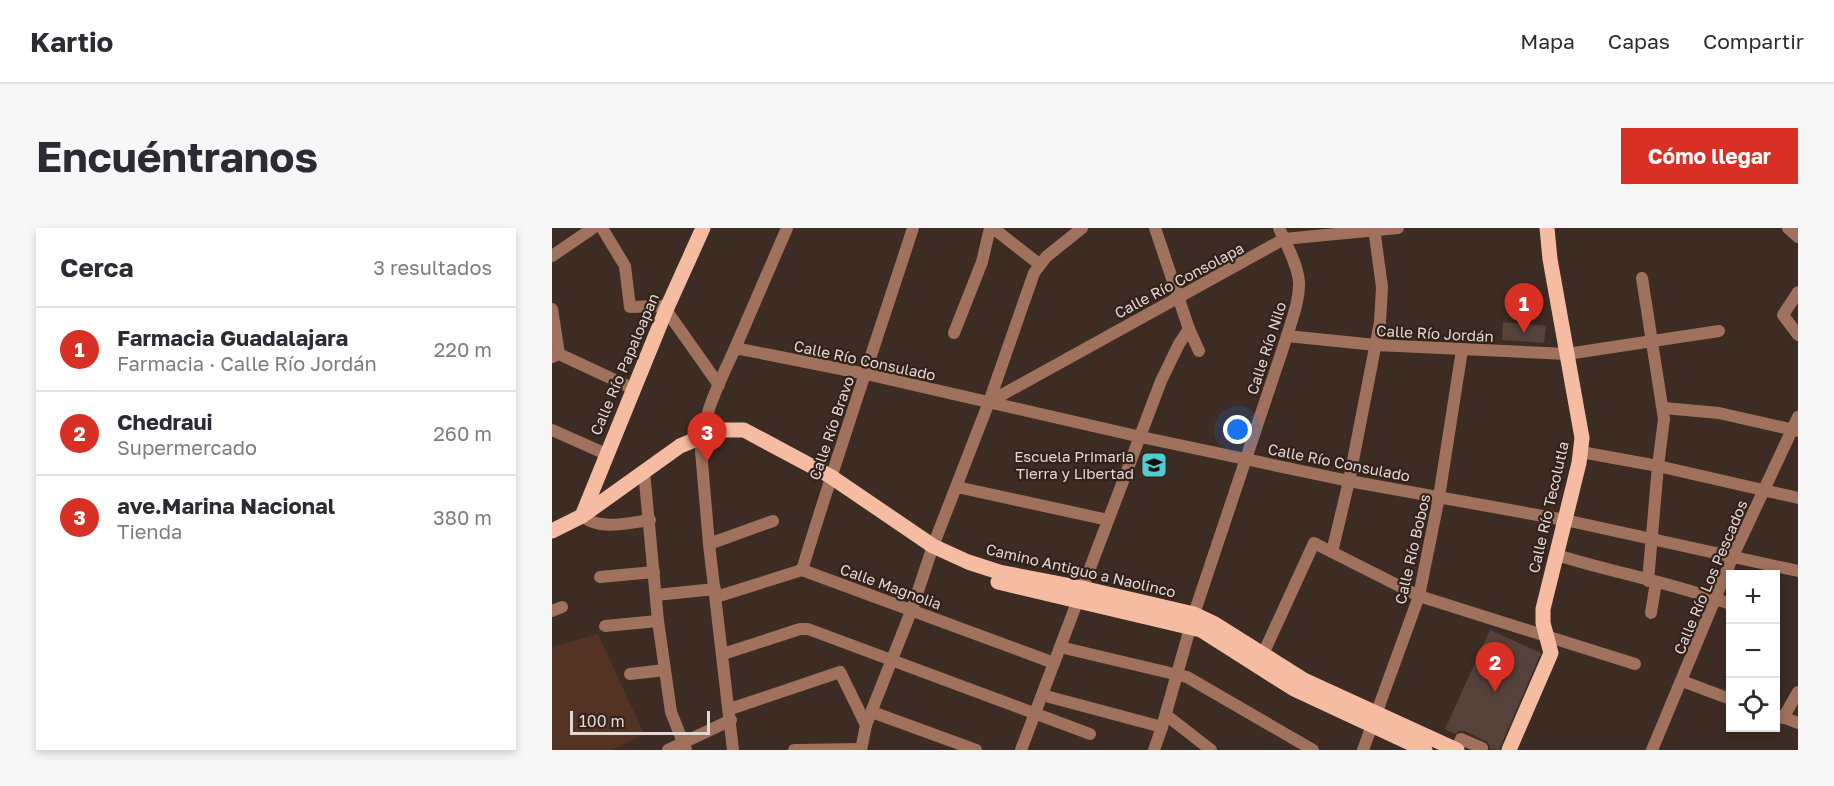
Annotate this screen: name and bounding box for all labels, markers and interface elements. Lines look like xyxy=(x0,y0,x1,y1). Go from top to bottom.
text: Kartio xyxy=(30,25,113,58)
text: Mapa xyxy=(1520,28,1575,54)
text: Capas xyxy=(1608,28,1670,54)
text: Compartir xyxy=(1703,28,1804,54)
button: Cómo llegar xyxy=(1621,128,1798,184)
text: Encuéntranos xyxy=(36,131,318,181)
street label: Calle Río Consolapa xyxy=(1111,238,1247,322)
text: Cerca xyxy=(60,252,134,283)
text: 3 resultados xyxy=(373,255,492,279)
pin: 1 xyxy=(1504,284,1544,333)
street label: Calle Río Papaloapan xyxy=(586,290,662,438)
street label: Calle Río Nilo xyxy=(1243,299,1289,397)
street label: Calle Río Jordán xyxy=(1376,321,1494,345)
text: Farmacia Guadalajara xyxy=(117,324,348,351)
street label: Calle Río Consulado xyxy=(792,336,938,384)
text: 1 xyxy=(74,337,85,361)
text: 220 m xyxy=(434,337,492,361)
text: Farmacia · Calle Río Jordán xyxy=(117,351,377,375)
street label: Calle Río Bravo xyxy=(805,374,857,482)
text: Chedraui xyxy=(117,408,213,435)
pin: 3 xyxy=(688,412,726,462)
your location xyxy=(1223,415,1252,444)
text: 2 xyxy=(73,421,86,445)
text: 260 m xyxy=(433,421,492,445)
text: Supermercado xyxy=(117,435,257,459)
street label: Calle Río Consulado xyxy=(1266,439,1412,485)
street label: Calle Río Tecolutla xyxy=(1524,439,1572,575)
place label: Escuela Primaria Tierra y Libertad xyxy=(1014,447,1134,482)
school or university icon: Escuela Primaria Tierra y Libertad xyxy=(1139,450,1169,480)
text: ave.Marina Nacional xyxy=(117,492,335,519)
street label: Calle Río Bobos xyxy=(1391,492,1433,606)
street label: Calle Río Los Pescados xyxy=(1669,497,1751,657)
text: 3 xyxy=(73,505,86,529)
text: 380 m xyxy=(433,505,492,529)
text: Tienda xyxy=(117,519,182,543)
street label: Camino Antiguo a Naolinco xyxy=(984,539,1178,601)
street label: Calle Magnolia xyxy=(838,559,944,613)
map controls xyxy=(1726,570,1780,732)
button: + xyxy=(1726,570,1780,624)
button: − xyxy=(1726,624,1780,678)
pin: 2 xyxy=(1476,642,1514,692)
button: locate xyxy=(1726,678,1780,732)
scale bar xyxy=(570,708,710,736)
text: 100 m xyxy=(579,711,625,731)

